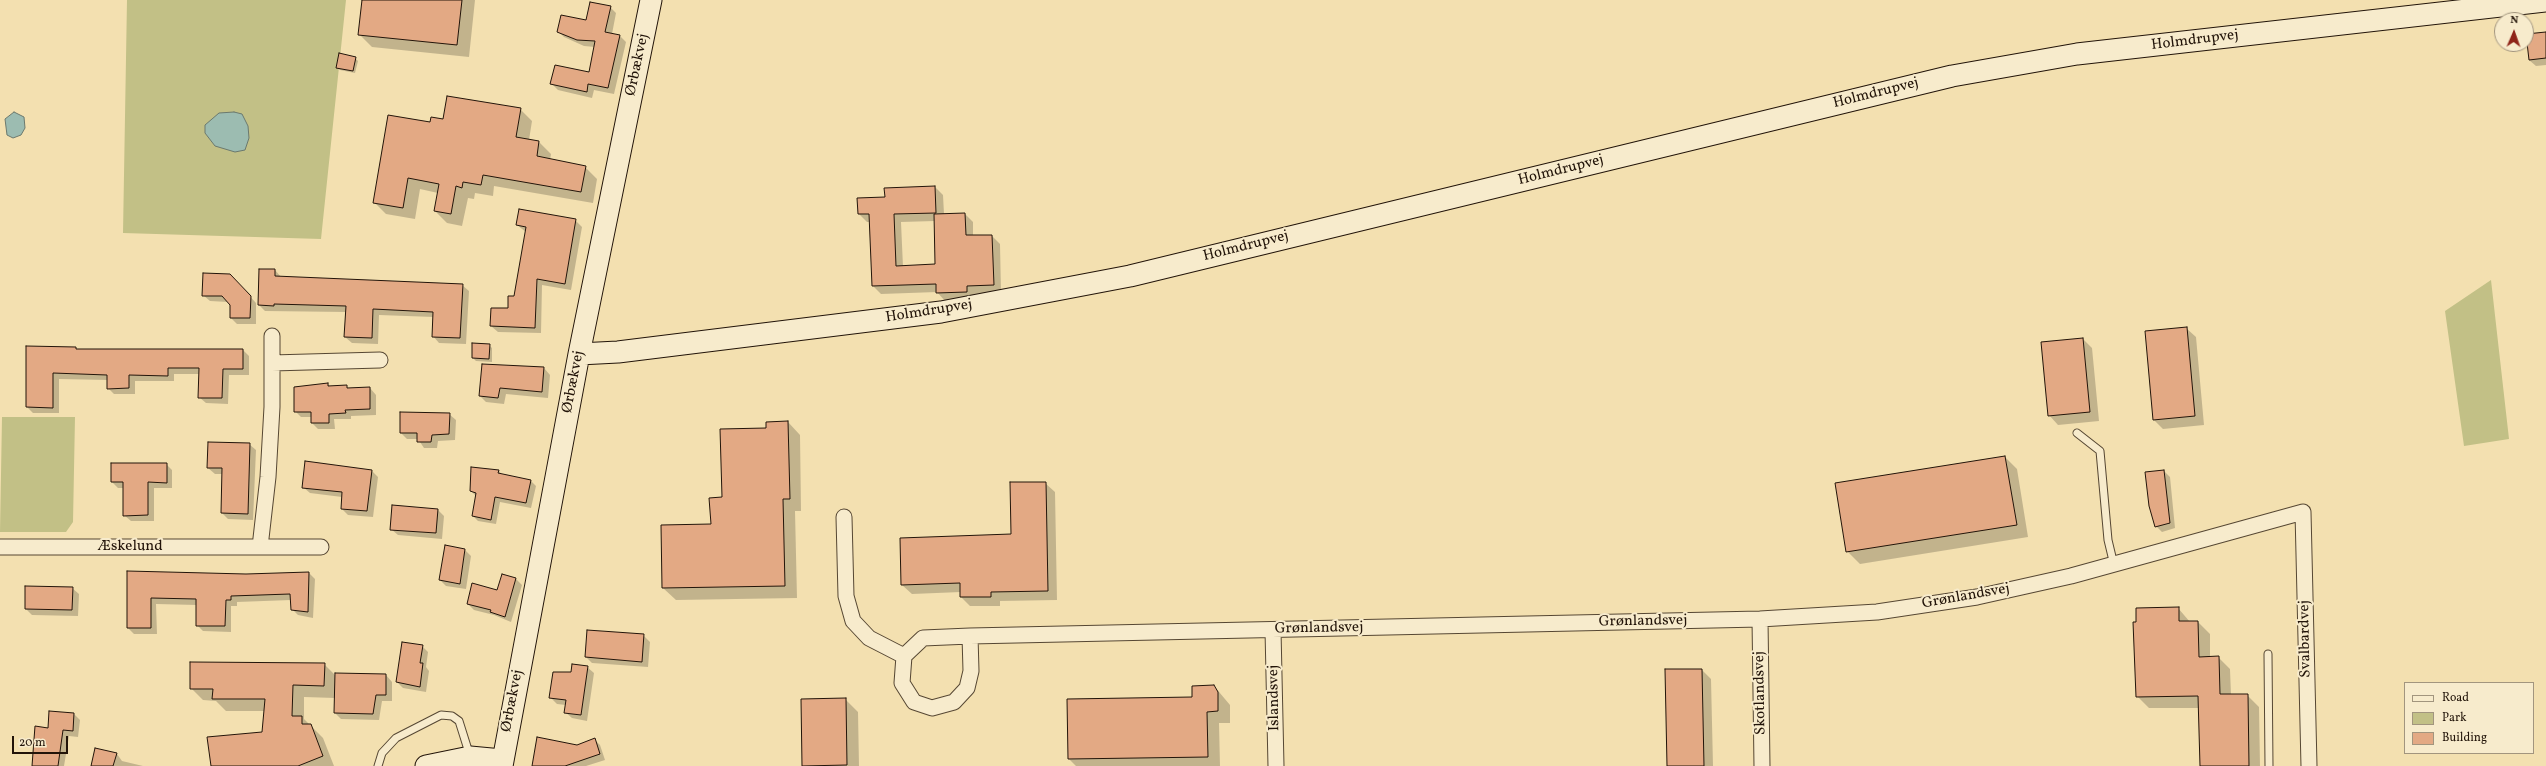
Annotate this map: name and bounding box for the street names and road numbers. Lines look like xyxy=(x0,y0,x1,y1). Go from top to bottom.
street label: Holmdrupvej xyxy=(2150,27,2240,55)
street label: Ørbækvej xyxy=(623,32,653,98)
street label: Holmdrupvej xyxy=(1831,75,1921,113)
street label: Holmdrupvej xyxy=(1516,152,1606,190)
street label: Holmdrupvej xyxy=(1201,228,1291,266)
street label: Holmdrupvej xyxy=(884,296,974,328)
street label: Ørbækvej xyxy=(559,349,589,415)
street label: Æskelund xyxy=(97,538,163,556)
street label: Grønlandsvej xyxy=(1921,580,2011,614)
street label: Svalbardvej xyxy=(2296,600,2316,678)
street label: Grønlandsvej xyxy=(1598,612,1688,632)
street label: Grønlandsvej xyxy=(1274,619,1364,639)
street label: Skotlandsvej xyxy=(1751,651,1771,735)
street label: Islandsvej xyxy=(1265,665,1285,731)
street label: Ørbækvej xyxy=(498,668,528,734)

